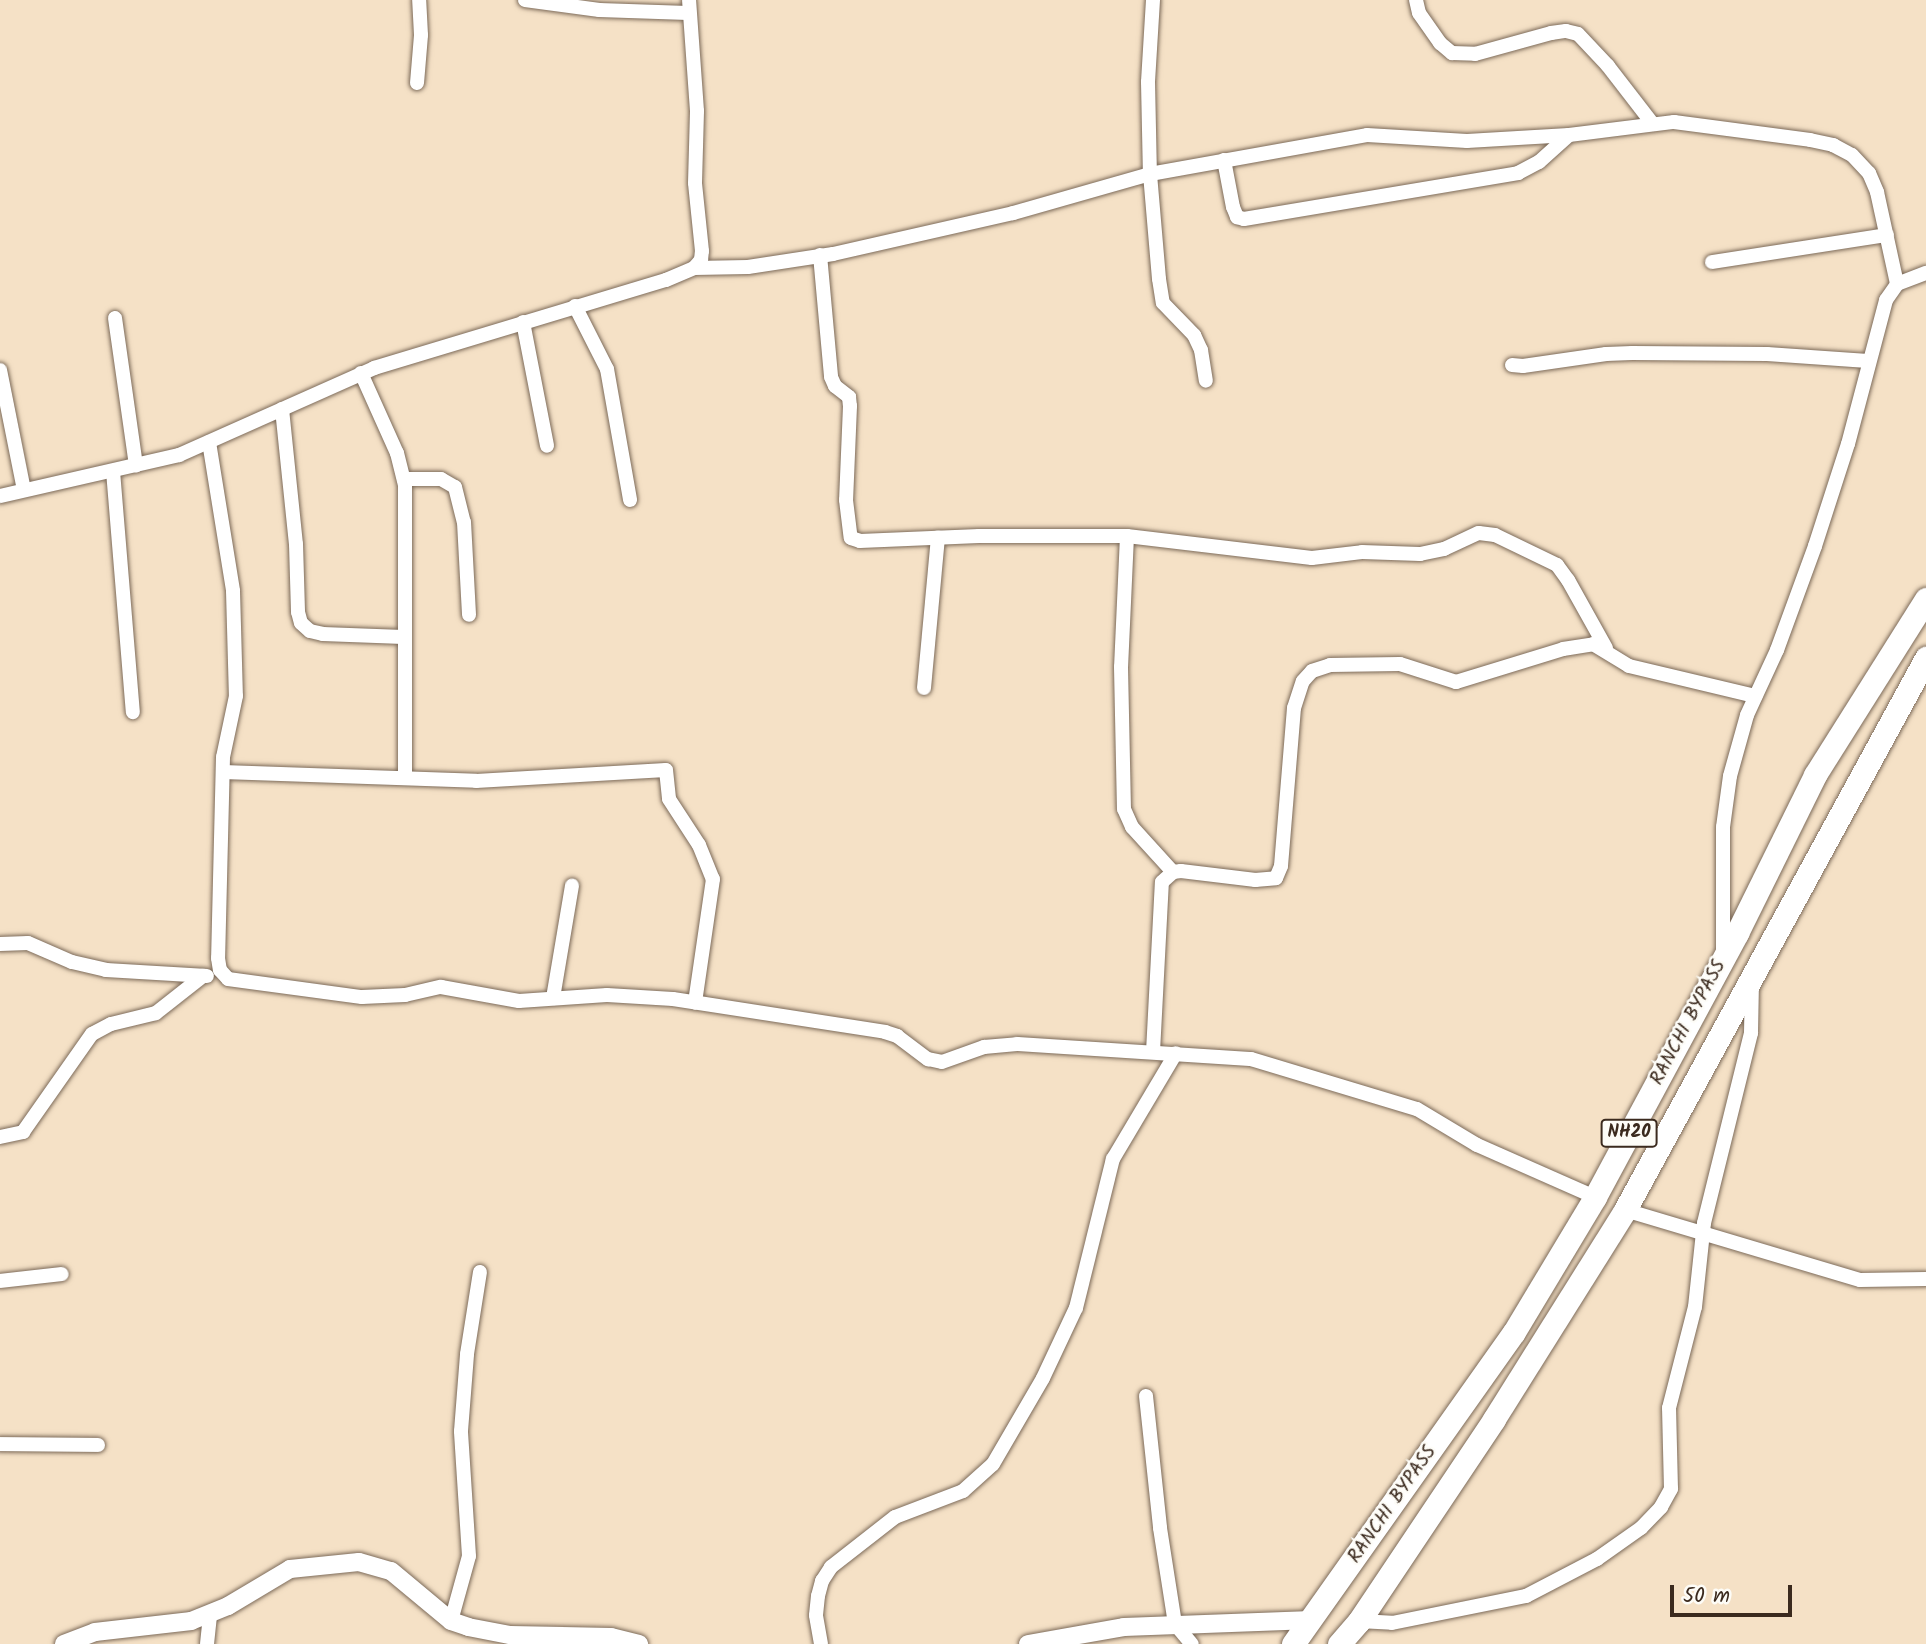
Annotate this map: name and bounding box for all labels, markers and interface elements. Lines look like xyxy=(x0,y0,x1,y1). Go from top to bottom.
street label: RANCHI BYPASS xyxy=(1646,957,1732,1089)
road number: NH20 xyxy=(1599,1118,1659,1148)
street label: RANCHI BYPASS xyxy=(1344,1442,1442,1568)
scale bar xyxy=(1674,1570,1797,1614)
text: 50 m xyxy=(1683,1580,1730,1613)

